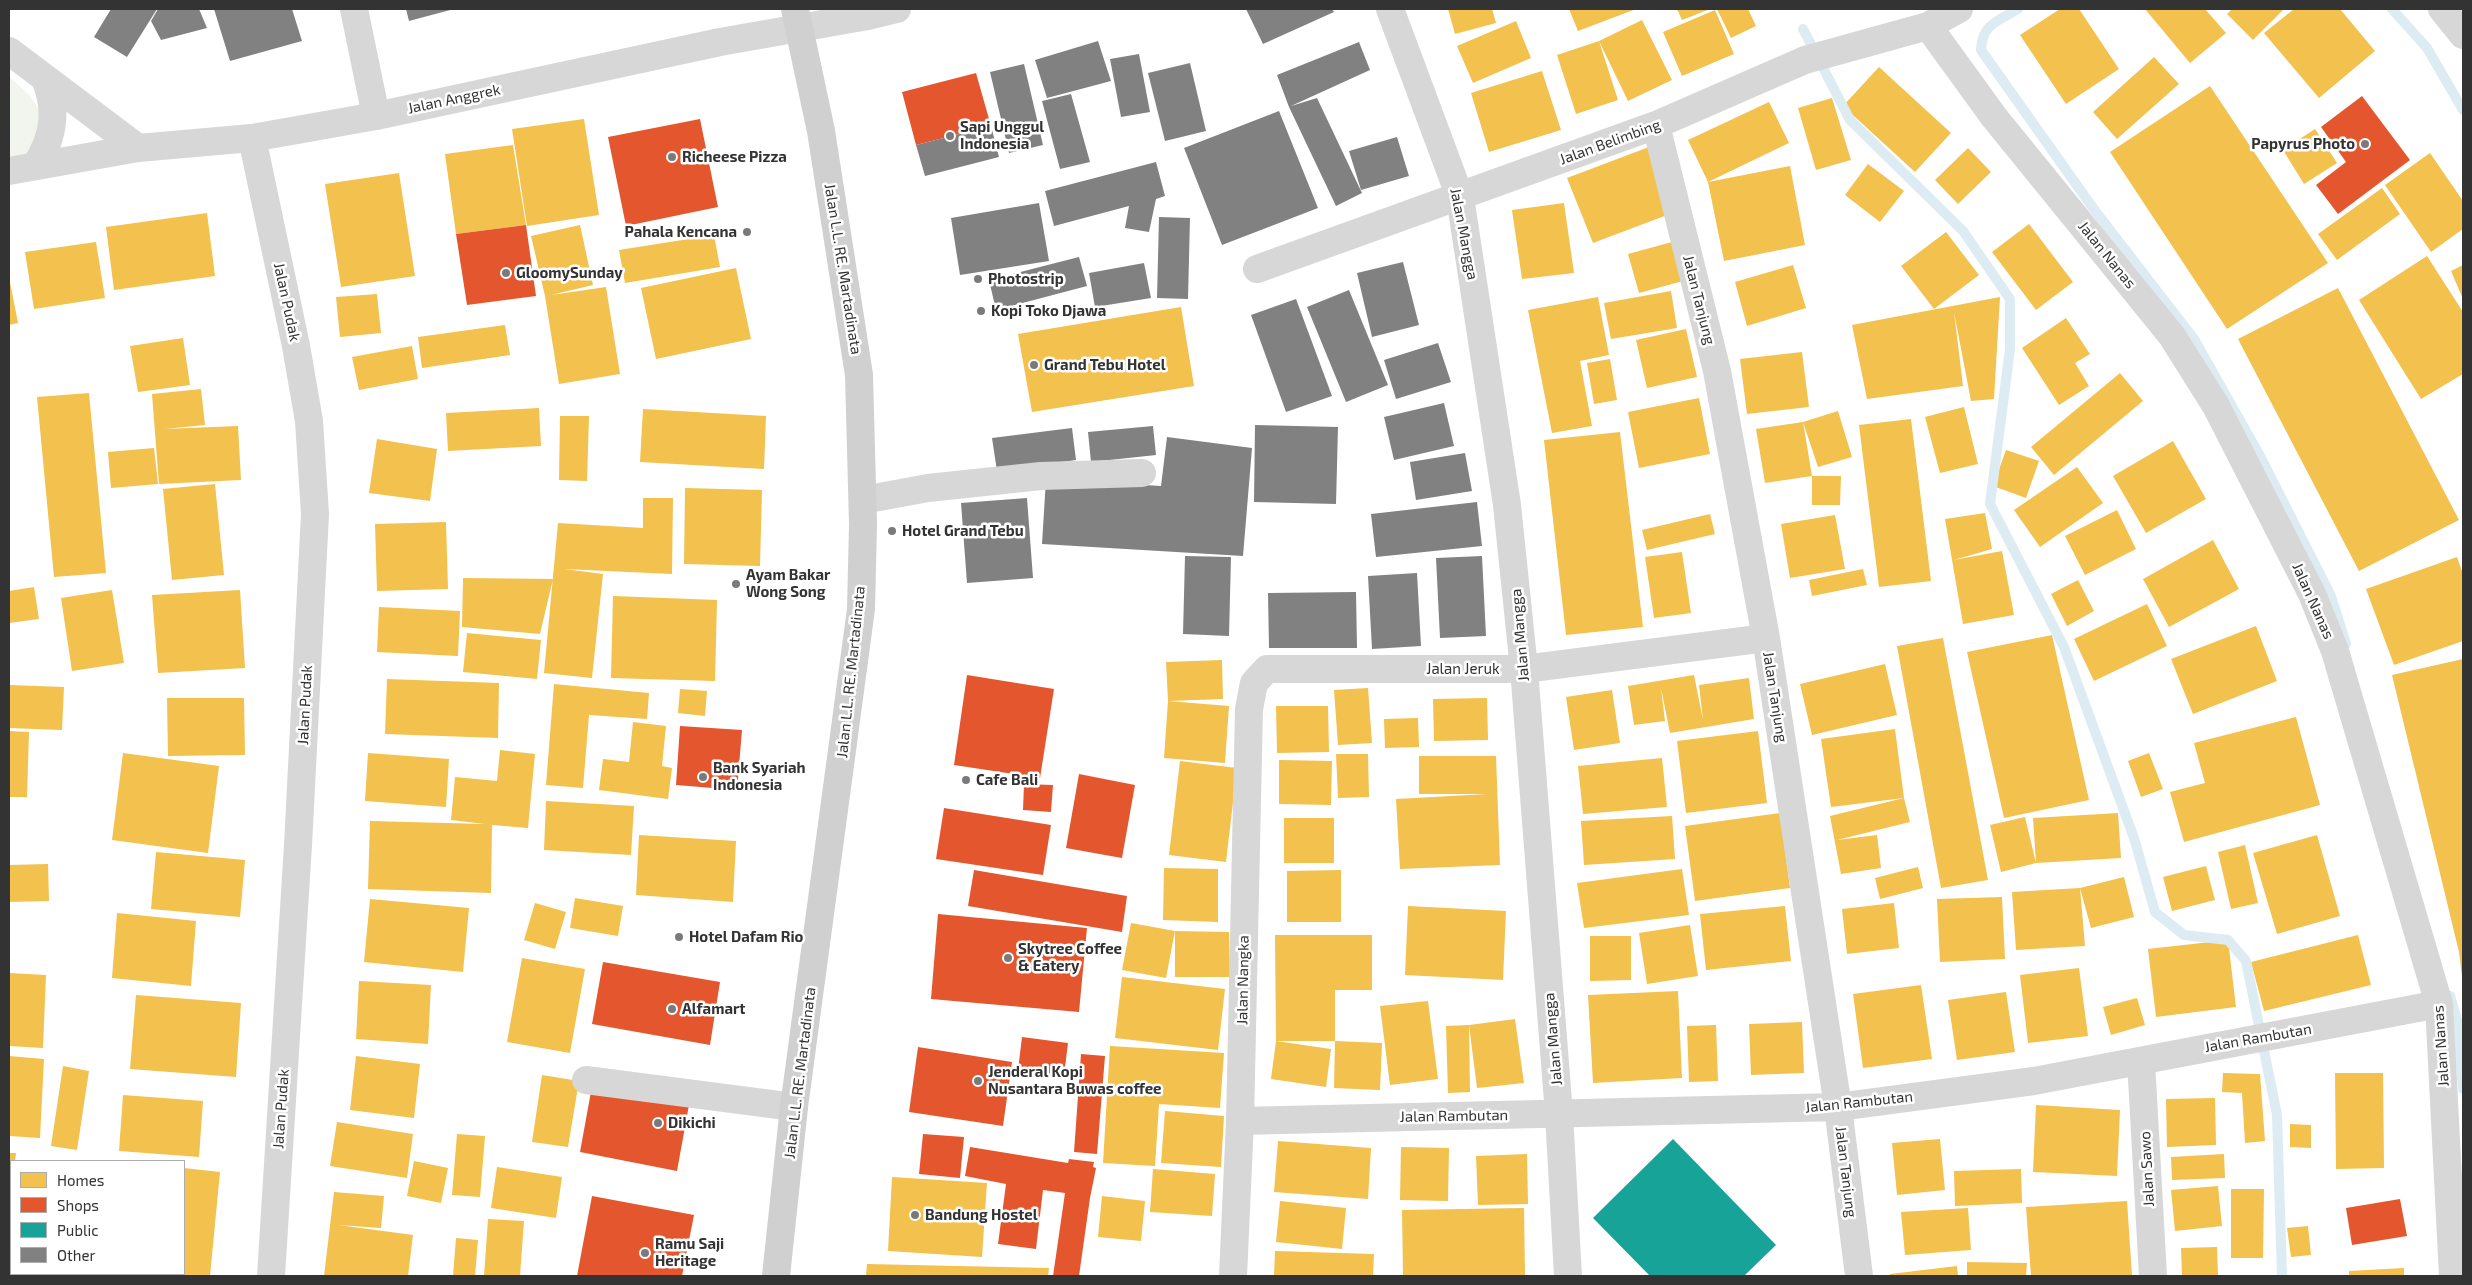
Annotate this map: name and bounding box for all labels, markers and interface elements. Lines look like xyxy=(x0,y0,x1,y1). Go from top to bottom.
street label: Jalan Anggrek xyxy=(406,80,502,118)
street label: Jalan Belimbing xyxy=(1557,115,1663,169)
place label: Sapi Unggul Indonesia xyxy=(960,118,1044,153)
marker: Sapi Unggul Indonesia xyxy=(944,130,956,142)
place label: Papyrus Photo xyxy=(2251,135,2355,153)
marker: Papyrus Photo xyxy=(2359,138,2371,150)
place label: Richeese Pizza xyxy=(682,148,787,166)
marker: Richeese Pizza xyxy=(666,151,678,163)
street label: Jalan L.L. RE. Martadinata xyxy=(821,182,865,356)
street label: Jalan Mangga xyxy=(1446,187,1482,281)
street label: Jalan Nanas xyxy=(2074,218,2140,292)
place label: Pahala Kencana xyxy=(624,223,737,241)
marker: Pahala Kencana xyxy=(741,226,753,238)
street label: Jalan Tanjung xyxy=(1679,253,1719,347)
street label: Jalan Pudak xyxy=(270,261,304,343)
place label: GloomySunday xyxy=(516,264,623,282)
marker: GloomySunday xyxy=(500,267,512,279)
place label: Photostrip xyxy=(988,270,1064,288)
marker: Photostrip xyxy=(972,273,984,285)
place label: Kopi Toko Djawa xyxy=(991,302,1106,320)
marker: Kopi Toko Djawa xyxy=(975,305,987,317)
place label: Grand Tebu Hotel xyxy=(1044,356,1166,374)
marker: Grand Tebu Hotel xyxy=(1028,359,1040,371)
place label: Hotel Grand Tebu xyxy=(902,522,1024,540)
marker: Hotel Grand Tebu xyxy=(886,525,898,537)
street label: Jalan Nanas xyxy=(2288,560,2338,642)
place label: Ayam Bakar Wong Song xyxy=(746,566,830,601)
marker: Ayam Bakar Wong Song xyxy=(730,578,742,590)
street label: Jalan L.L. RE. Martadinata xyxy=(833,585,869,759)
street label: Jalan Mangga xyxy=(1507,588,1533,682)
street label: Jalan Tanjung xyxy=(1759,650,1791,744)
street label: Jalan Jeruk xyxy=(1426,660,1500,678)
street label: Jalan Pudak xyxy=(294,665,316,745)
place label: Bank Syariah Indonesia xyxy=(713,759,806,794)
marker: Bank Syariah Indonesia xyxy=(697,771,709,783)
place label: Cafe Bali xyxy=(976,771,1038,789)
marker: Cafe Bali xyxy=(960,774,972,786)
place label: Hotel Dafam Rio xyxy=(689,928,803,946)
marker: Hotel Dafam Rio xyxy=(673,931,685,943)
street label: Jalan Nangka xyxy=(1233,935,1253,1025)
place label: Skytree Coffee & Eatery xyxy=(1018,940,1122,975)
marker: Skytree Coffee & Eatery xyxy=(1002,952,1014,964)
street label: Jalan L.L. RE. Martadinata xyxy=(781,986,819,1160)
street label: Jalan Mangga xyxy=(1540,992,1566,1086)
place label: Alfamart xyxy=(682,1000,745,1018)
marker: Alfamart xyxy=(666,1003,678,1015)
street label: Jalan Nanas xyxy=(2429,1005,2453,1087)
street label: Jalan Rambutan xyxy=(2203,1020,2313,1056)
place label: Jenderal Kopi Nusantara Buwas coffee xyxy=(988,1063,1162,1098)
street label: Jalan Pudak xyxy=(269,1068,293,1150)
marker: Jenderal Kopi Nusantara Buwas coffee xyxy=(972,1075,984,1087)
street label: Jalan Rambutan xyxy=(1804,1087,1914,1117)
street label: Jalan Rambutan xyxy=(1400,1106,1508,1126)
place label: Dikichi xyxy=(668,1114,716,1132)
marker: Dikichi xyxy=(652,1117,664,1129)
street label: Jalan Tanjung xyxy=(1831,1125,1861,1219)
street label: Jalan Sawo xyxy=(2136,1131,2158,1207)
legend xyxy=(10,1160,185,1275)
text: Homes xyxy=(57,1171,104,1189)
text: Shops xyxy=(57,1196,99,1214)
place label: Bandung Hostel xyxy=(925,1206,1038,1224)
marker: Bandung Hostel xyxy=(909,1209,921,1221)
text: Public xyxy=(57,1221,98,1239)
place label: Ramu Saji Heritage xyxy=(655,1235,724,1270)
text: Other xyxy=(57,1246,96,1264)
marker: Ramu Saji Heritage xyxy=(639,1247,651,1259)

